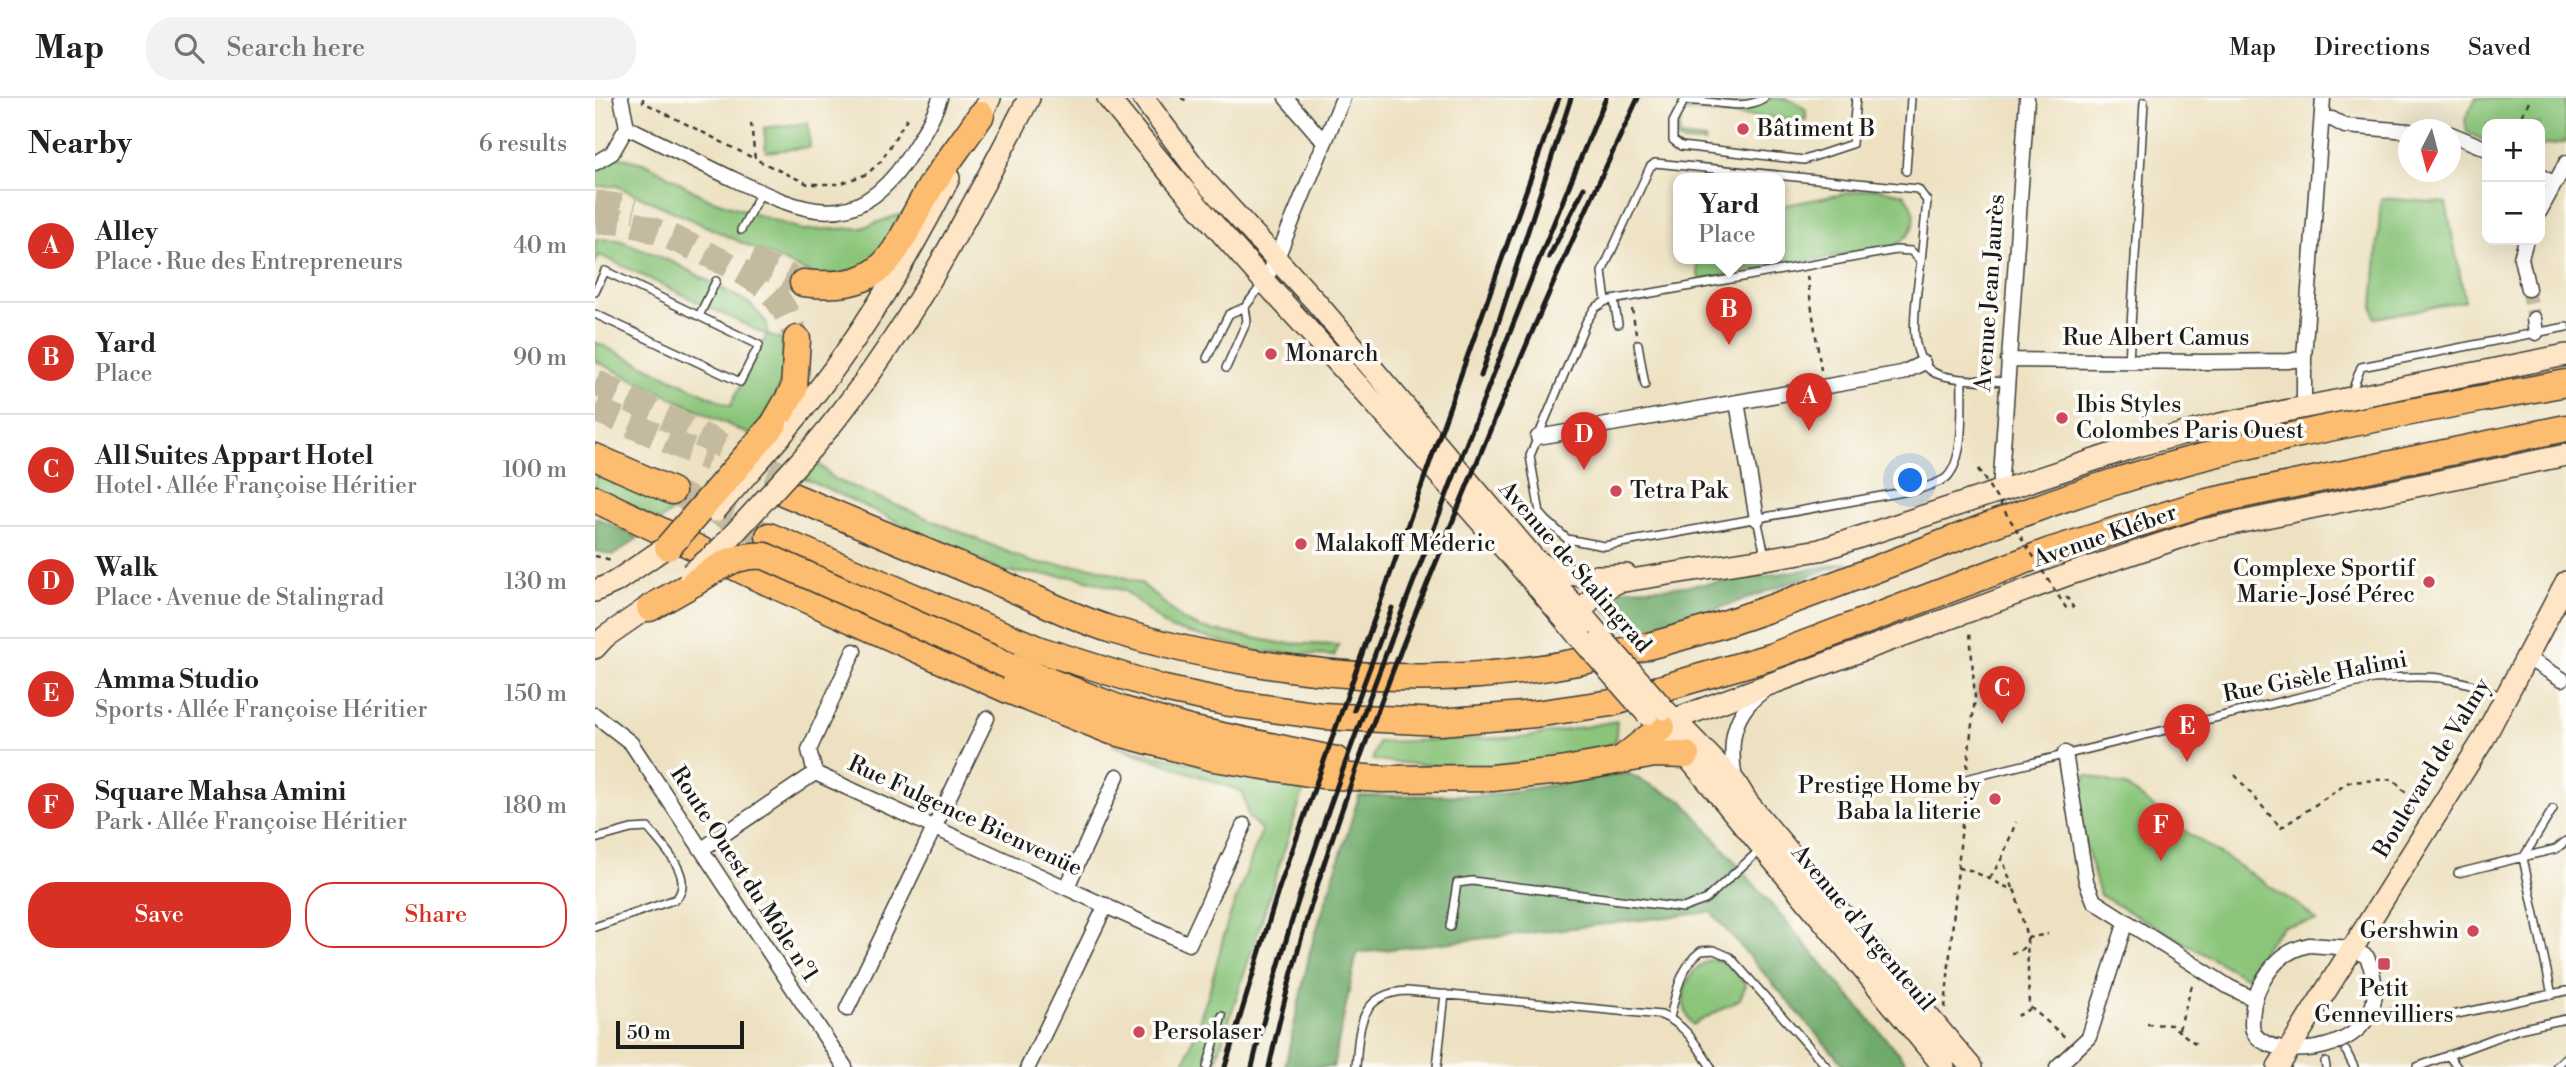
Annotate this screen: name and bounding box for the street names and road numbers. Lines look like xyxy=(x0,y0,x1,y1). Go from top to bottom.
street label: Avenue Jean Jaurès xyxy=(1969,193,2011,394)
street label: Rue Albert Camus xyxy=(2063,324,2249,352)
street label: Avenue de Stalingrad xyxy=(1492,475,1657,659)
street label: Avenue Kléber xyxy=(2028,498,2181,574)
street label: Rue Gisèle Halimi xyxy=(2221,645,2409,709)
street label: Boulevard de Valmy xyxy=(2367,672,2497,864)
street label: Rue Fulgence Bienvenüe xyxy=(843,749,1087,883)
street label: Route Ouest du Môle n°1 xyxy=(664,761,824,987)
street label: Avenue d'Argenteuil xyxy=(1785,838,1941,1017)

